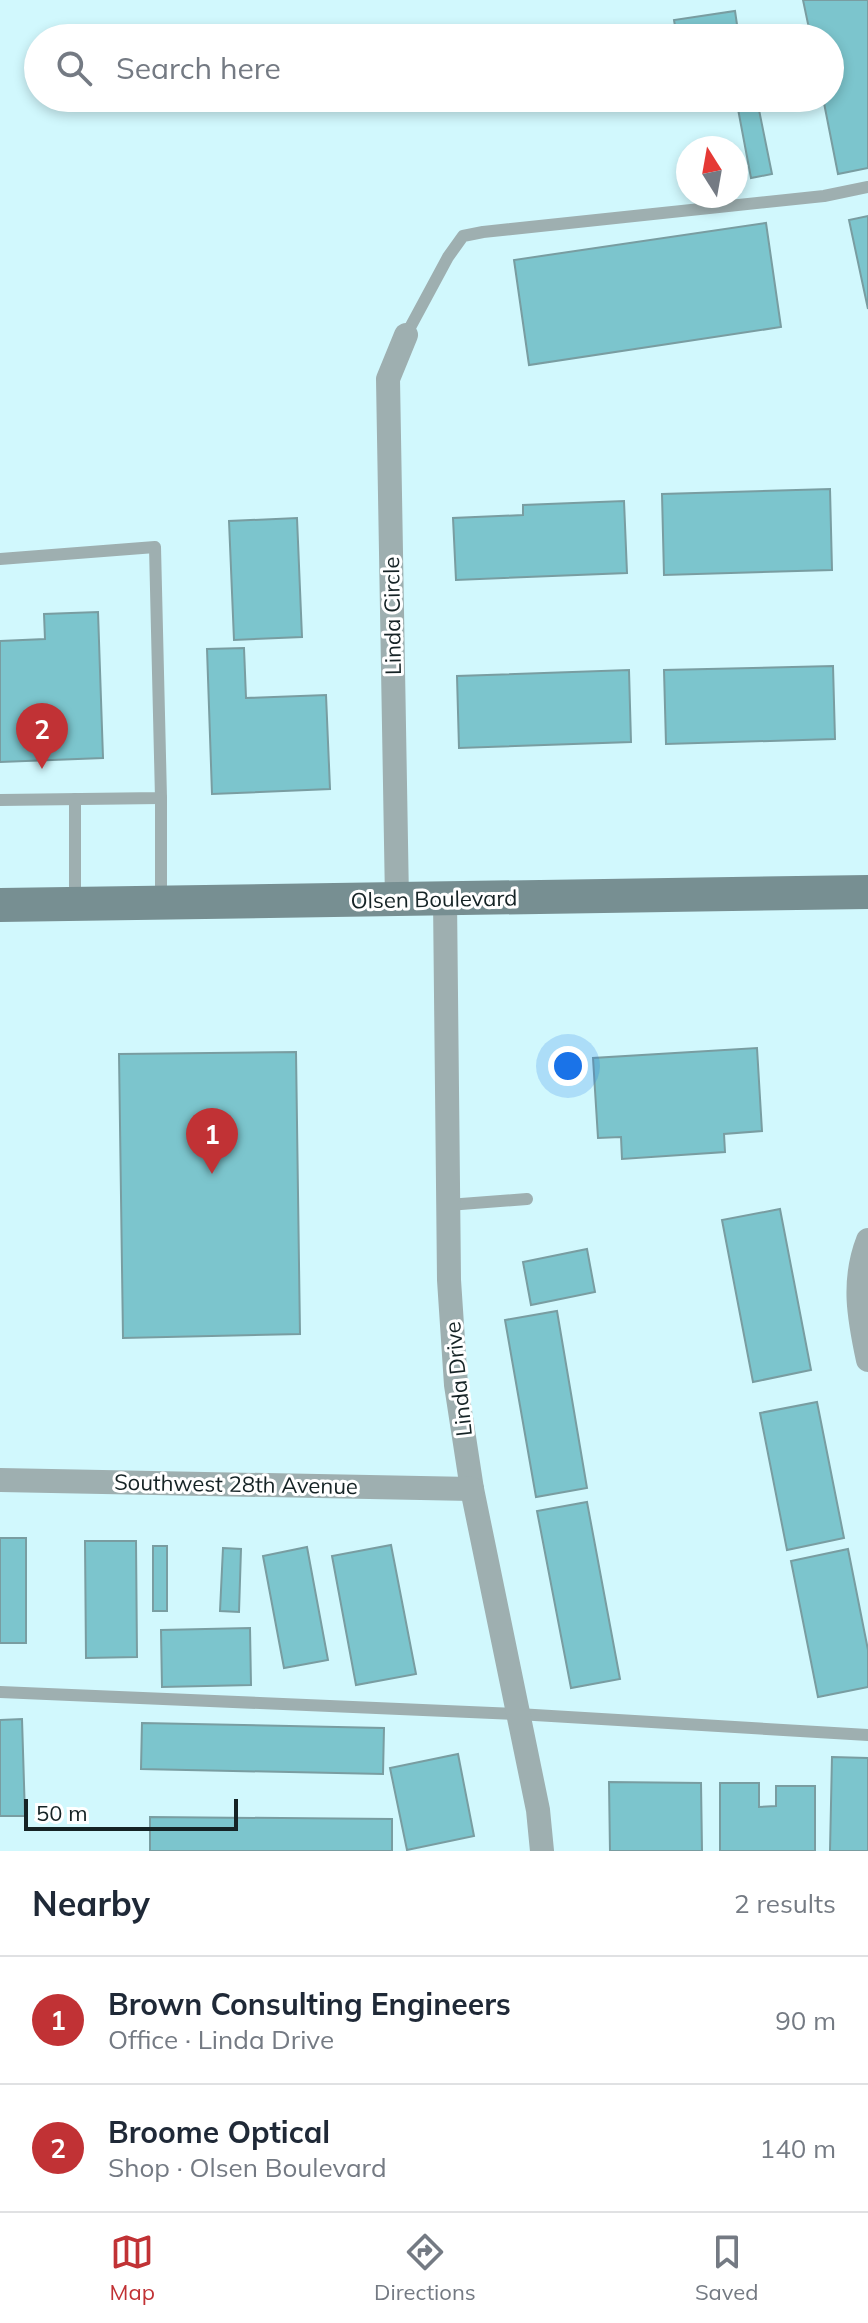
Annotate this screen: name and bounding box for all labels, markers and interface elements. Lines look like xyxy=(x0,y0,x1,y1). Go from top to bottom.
search box xyxy=(24,24,844,112)
icon: search xyxy=(52,46,96,90)
text: Search here xyxy=(116,49,281,87)
north arrow xyxy=(676,136,748,208)
street label: Linda Circle xyxy=(377,557,407,675)
pin: 2 xyxy=(16,703,68,769)
street label: Olsen Boulevard xyxy=(350,884,518,914)
your location xyxy=(548,1046,588,1086)
pin: 1 xyxy=(186,1108,238,1174)
street label: Linda Drive xyxy=(438,1320,478,1438)
street label: Southwest 28th Avenue xyxy=(114,1468,358,1500)
scale bar xyxy=(24,1795,238,1831)
text: 50 m xyxy=(36,1799,87,1827)
text: Nearby xyxy=(32,1882,150,1925)
text: 2 results xyxy=(734,1887,836,1920)
text: Brown Consulting Engineers xyxy=(108,1985,511,2023)
text: 1 xyxy=(50,2004,66,2037)
text: 90 m xyxy=(775,2004,836,2037)
text: Office · Linda Drive xyxy=(108,2023,334,2056)
text: Broome Optical xyxy=(108,2113,330,2151)
text: 2 xyxy=(50,2132,66,2165)
text: 140 m xyxy=(760,2132,836,2165)
text: Shop · Olsen Boulevard xyxy=(108,2151,387,2184)
tab: Map xyxy=(110,2230,155,2306)
tab: Directions xyxy=(374,2230,476,2306)
tab: Saved xyxy=(695,2230,758,2306)

